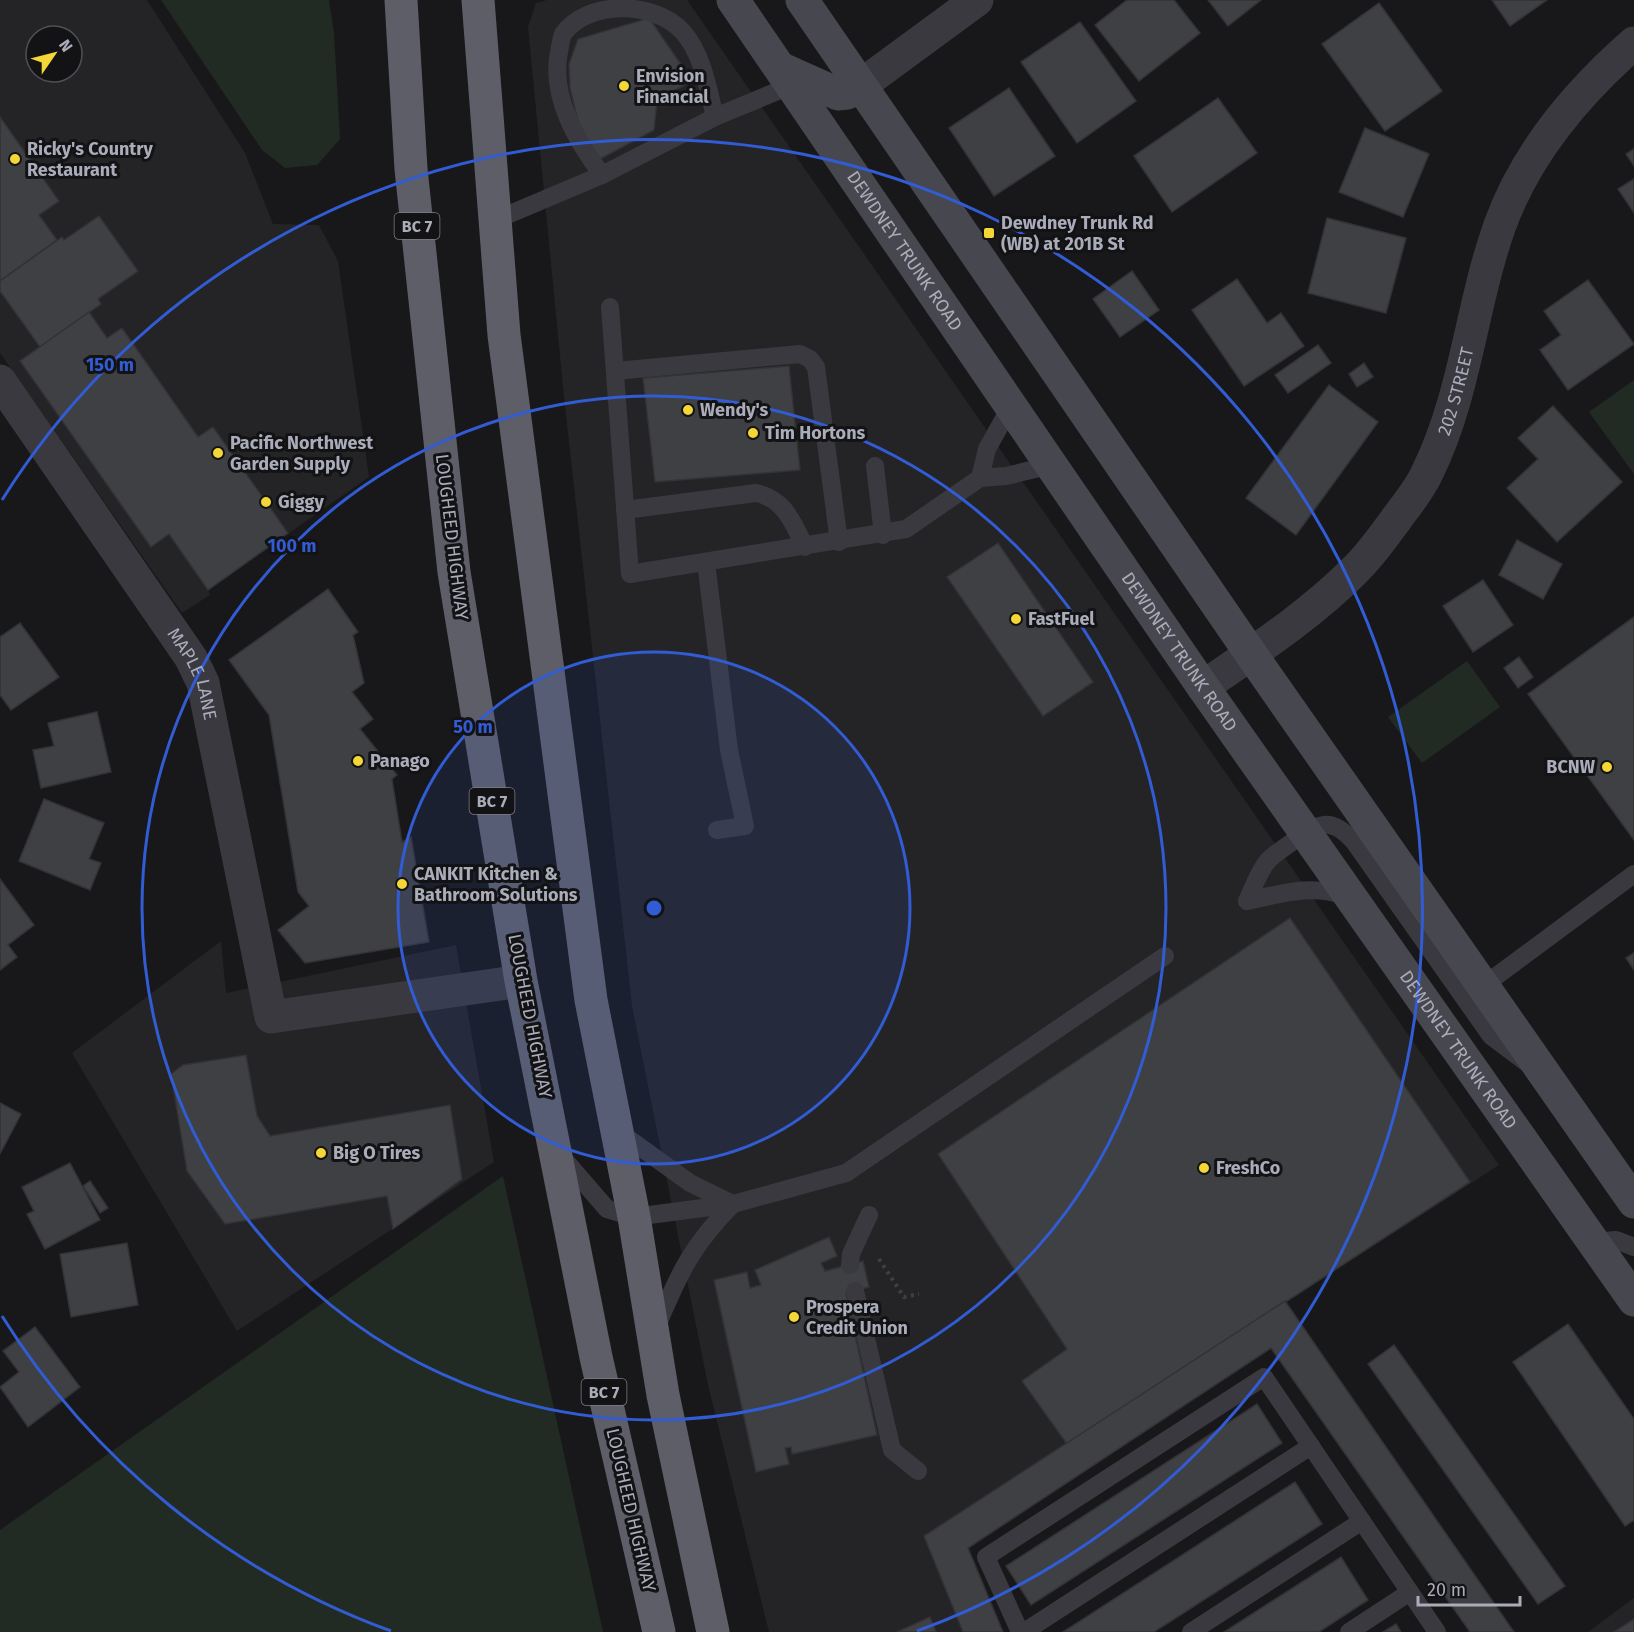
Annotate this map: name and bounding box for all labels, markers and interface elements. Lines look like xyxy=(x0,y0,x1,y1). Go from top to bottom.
north arrow xyxy=(24,24,84,84)
text: N xyxy=(55,36,77,55)
place label: Envision Financial xyxy=(636,65,709,108)
marker: Envision Financial xyxy=(617,79,631,93)
place label: Ricky's Country Restaurant xyxy=(27,138,153,181)
marker: Ricky's Country Restaurant xyxy=(8,152,22,166)
street label: DEWDNEY TRUNK ROAD xyxy=(842,167,967,335)
place label: Dewdney Trunk Rd (WB) at 201B St xyxy=(1001,212,1154,255)
road number: BC 7 xyxy=(394,213,440,239)
marker: Dewdney Trunk Rd (WB) at 201B St xyxy=(982,226,996,240)
street label: 202 STREET xyxy=(1433,344,1479,439)
text: 150 m xyxy=(86,354,134,376)
place label: Wendy's xyxy=(700,399,769,421)
marker: Wendy's xyxy=(681,403,695,417)
place label: Tim Hortons xyxy=(765,422,866,444)
marker: Tim Hortons xyxy=(746,426,760,440)
place label: Pacific Northwest Garden Supply xyxy=(230,432,374,475)
marker: Pacific Northwest Garden Supply xyxy=(211,446,225,460)
street label: LOUGHEED HIGHWAY xyxy=(431,453,473,621)
place label: Giggy xyxy=(278,491,325,513)
marker: Giggy xyxy=(259,495,273,509)
text: 100 m xyxy=(268,535,316,557)
street label: DEWDNEY TRUNK ROAD xyxy=(1117,568,1242,736)
place label: FastFuel xyxy=(1028,608,1095,630)
marker: FastFuel xyxy=(1009,612,1023,626)
street label: MAPLE LANE xyxy=(163,624,221,722)
text: 50 m xyxy=(453,716,493,738)
place label: Panago xyxy=(370,750,430,772)
marker: Panago xyxy=(351,754,365,768)
place label: BCNW xyxy=(1546,756,1596,778)
marker: BCNW xyxy=(1600,760,1614,774)
road number: BC 7 xyxy=(470,788,514,814)
place label: CANKIT Kitchen & Bathroom Solutions xyxy=(414,863,578,906)
marker: CANKIT Kitchen & Bathroom Solutions xyxy=(395,877,409,891)
centre of rings xyxy=(644,898,664,918)
street label: LOUGHEED HIGHWAY xyxy=(503,932,557,1100)
street label: DEWDNEY TRUNK ROAD xyxy=(1395,966,1521,1133)
place label: Big O Tires xyxy=(333,1142,420,1164)
marker: Big O Tires xyxy=(314,1146,328,1160)
place label: FreshCo xyxy=(1216,1157,1280,1179)
marker: FreshCo xyxy=(1197,1161,1211,1175)
place label: Prospera Credit Union xyxy=(806,1296,908,1339)
marker: Prospera Credit Union xyxy=(787,1310,801,1324)
road number: BC 7 xyxy=(582,1379,626,1405)
street label: LOUGHEED HIGHWAY xyxy=(601,1426,661,1594)
scale bar xyxy=(1418,1569,1520,1607)
text: 20 m xyxy=(1427,1579,1466,1601)

